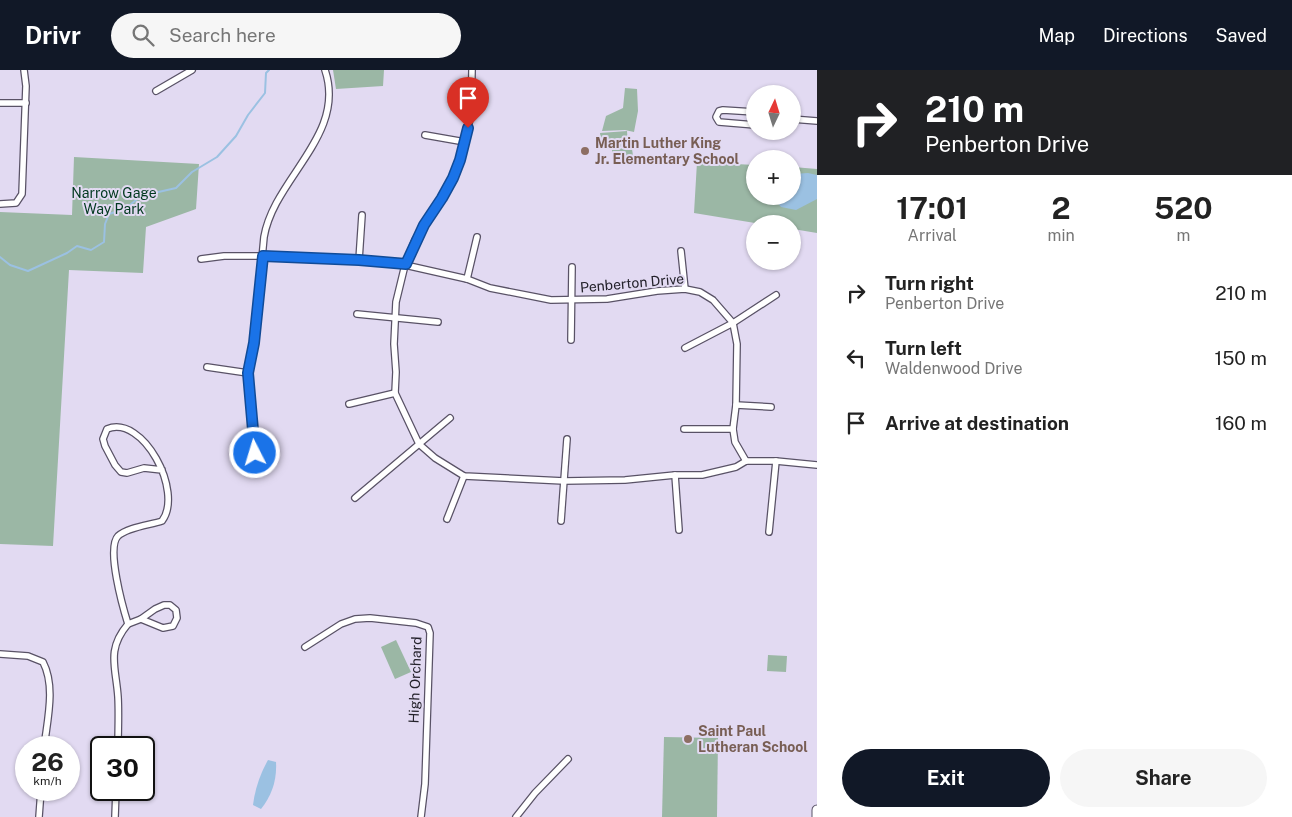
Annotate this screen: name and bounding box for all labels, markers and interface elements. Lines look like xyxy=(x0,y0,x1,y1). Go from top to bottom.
search box xyxy=(111,13,461,58)
text: Drivr xyxy=(25,21,81,49)
icon: search xyxy=(129,21,157,49)
text: Search here xyxy=(169,24,276,46)
text: Map xyxy=(1038,25,1075,46)
text: Directions xyxy=(1103,25,1188,46)
text: Saved xyxy=(1216,25,1267,46)
pin xyxy=(447,77,489,128)
icon: arrive xyxy=(454,84,482,112)
north arrow xyxy=(746,85,801,140)
map controls xyxy=(746,85,801,270)
text: 210 m xyxy=(925,89,1024,130)
icon: right xyxy=(842,90,907,155)
text: Penberton Drive xyxy=(925,131,1089,157)
place label: Martin Luther King Jr. Elementary School xyxy=(595,135,739,167)
marker: Martin Luther King Jr. Elementary School xyxy=(579,145,591,157)
button: + xyxy=(746,150,801,205)
park label: Narrow Gage Way Park xyxy=(71,185,157,217)
text: 17:01 xyxy=(896,190,968,226)
text: 2 xyxy=(1052,190,1071,226)
text: 520 xyxy=(1154,190,1213,226)
button: − xyxy=(746,215,801,270)
text: Arrival xyxy=(908,226,957,245)
text: min xyxy=(1048,226,1075,245)
text: m xyxy=(1176,226,1190,245)
street label: Penberton Drive xyxy=(579,270,685,296)
text: Turn right xyxy=(885,272,974,294)
icon: right xyxy=(842,279,870,307)
text: 210 m xyxy=(1215,282,1267,304)
text: Penberton Drive xyxy=(885,294,1004,313)
text: Turn left xyxy=(885,337,962,359)
icon: left xyxy=(842,344,870,372)
text: 150 m xyxy=(1214,347,1267,369)
text: Waldenwood Drive xyxy=(885,359,1023,378)
icon: arrive xyxy=(842,409,870,437)
text: Arrive at destination xyxy=(885,412,1069,434)
text: 160 m xyxy=(1215,412,1267,434)
position arrow xyxy=(228,426,280,478)
street label: High Orchard xyxy=(405,636,425,724)
place label: Saint Paul Lutheran School xyxy=(698,723,808,755)
marker: Saint Paul Lutheran School xyxy=(682,733,694,745)
speed limit sign: 30 xyxy=(90,736,155,801)
text: 26 xyxy=(31,747,64,777)
button: Exit xyxy=(842,749,1050,807)
button: Share xyxy=(1060,749,1267,807)
text: km/h xyxy=(33,774,62,788)

